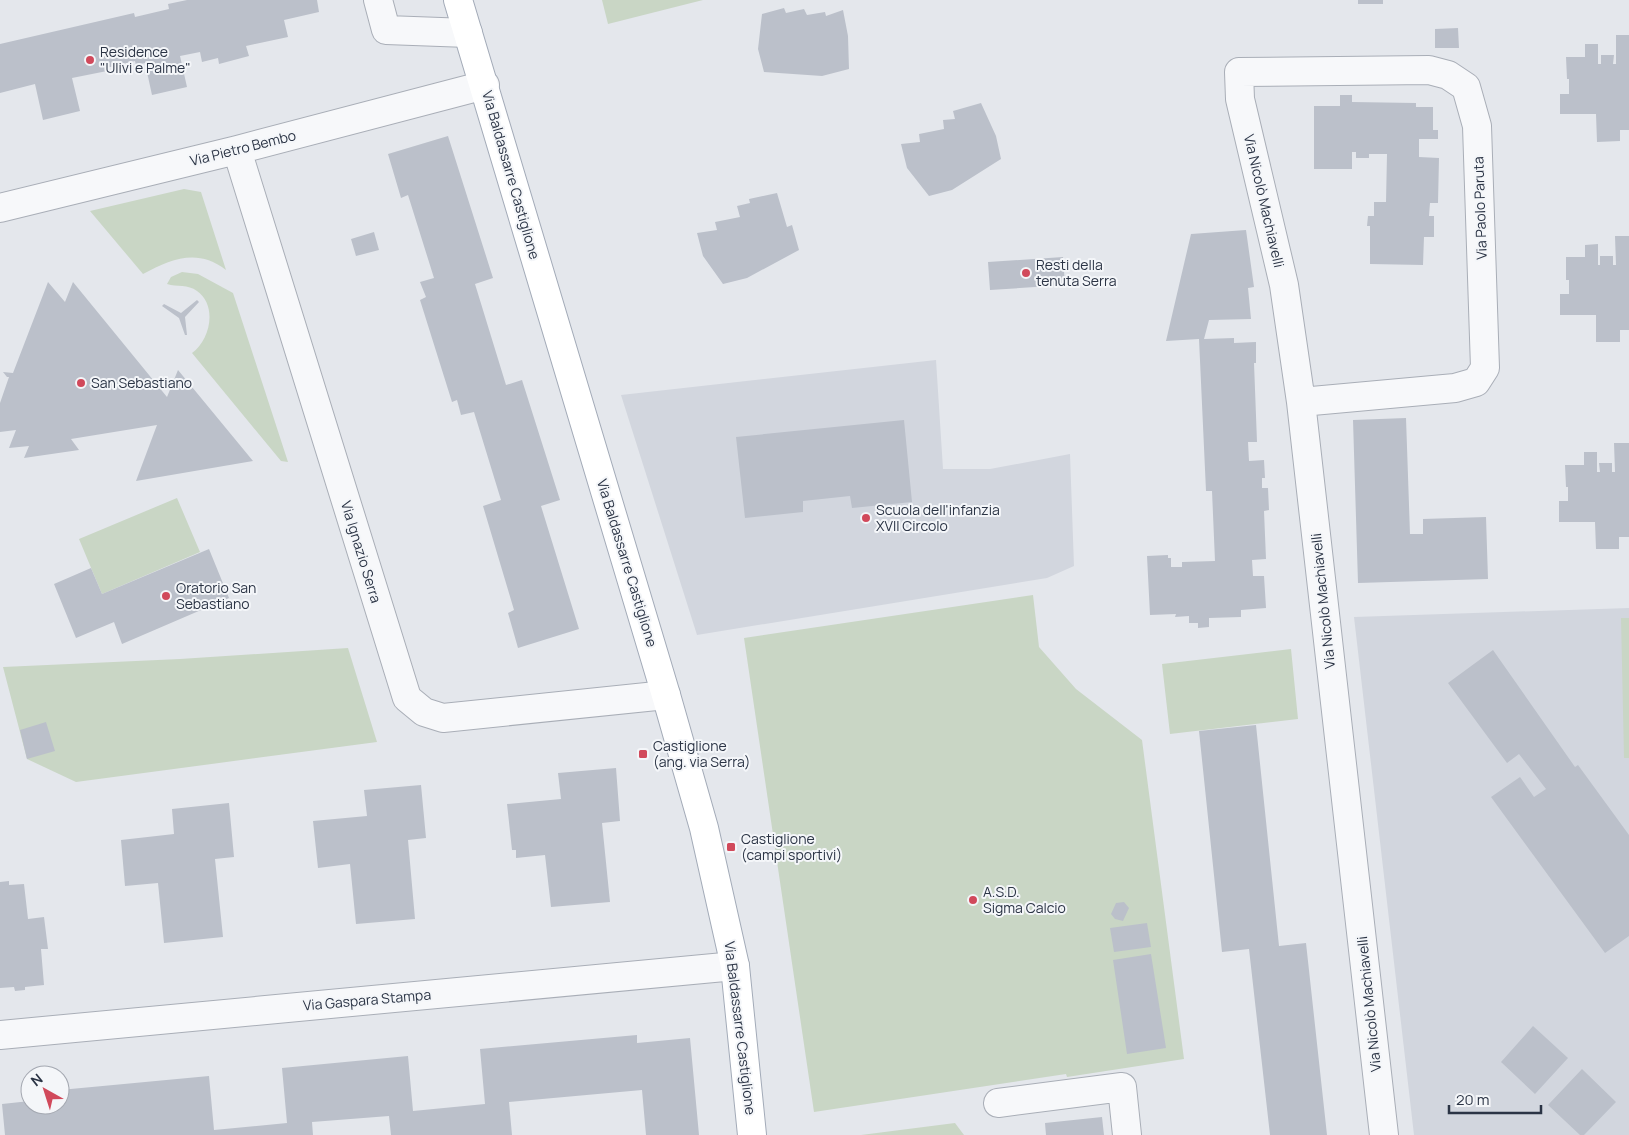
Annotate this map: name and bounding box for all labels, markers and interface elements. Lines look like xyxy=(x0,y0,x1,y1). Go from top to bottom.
place label: Residence "Ulivi e Palme" xyxy=(100,42,191,77)
marker: Residence "Ulivi e Palme" xyxy=(84,54,96,66)
street label: Via Baldassarre Castiglione xyxy=(478,88,545,261)
street label: Via Pietro Bembo xyxy=(188,125,298,170)
street label: Via Nicolò Machiavelli xyxy=(1240,132,1289,269)
street label: Via Paolo Paruta xyxy=(1468,156,1491,260)
place label: Resti della tenuta Serra xyxy=(1036,255,1117,290)
marker: Resti della tenuta Serra xyxy=(1020,267,1032,279)
place label: San Sebastiano xyxy=(91,373,192,392)
marker: San Sebastiano xyxy=(75,377,87,389)
street label: Via Baldassarre Castiglione xyxy=(593,477,662,649)
street label: Via Ignazio Serra xyxy=(337,498,386,605)
place label: Scuola dell'infanzia XVII Circolo xyxy=(876,500,1000,535)
marker: Scuola dell'infanzia XVII Circolo xyxy=(860,512,872,524)
street label: Via Nicolò Machiavelli xyxy=(1306,532,1339,670)
place label: Oratorio San Sebastiano xyxy=(176,578,256,613)
marker: Oratorio San Sebastiano xyxy=(160,590,172,602)
place label: Castiglione (ang. via Serra) xyxy=(653,736,750,771)
marker: Castiglione (ang. via Serra) xyxy=(637,748,649,760)
place label: Castiglione (campi sportivi) xyxy=(741,829,842,864)
marker: Castiglione (campi sportivi) xyxy=(725,841,737,853)
place label: A.S.D. Sigma Calcio xyxy=(983,882,1066,917)
marker: A.S.D. Sigma Calcio xyxy=(967,894,979,906)
street label: Via Nicolò Machiavelli xyxy=(1352,935,1385,1073)
street label: Via Baldassarre Castiglione xyxy=(720,940,761,1116)
street label: Via Gaspara Stampa xyxy=(302,984,432,1015)
north arrow xyxy=(20,1065,70,1115)
text: N xyxy=(27,1069,46,1090)
scale bar xyxy=(1449,1082,1542,1114)
text: 20 m xyxy=(1456,1089,1489,1110)

